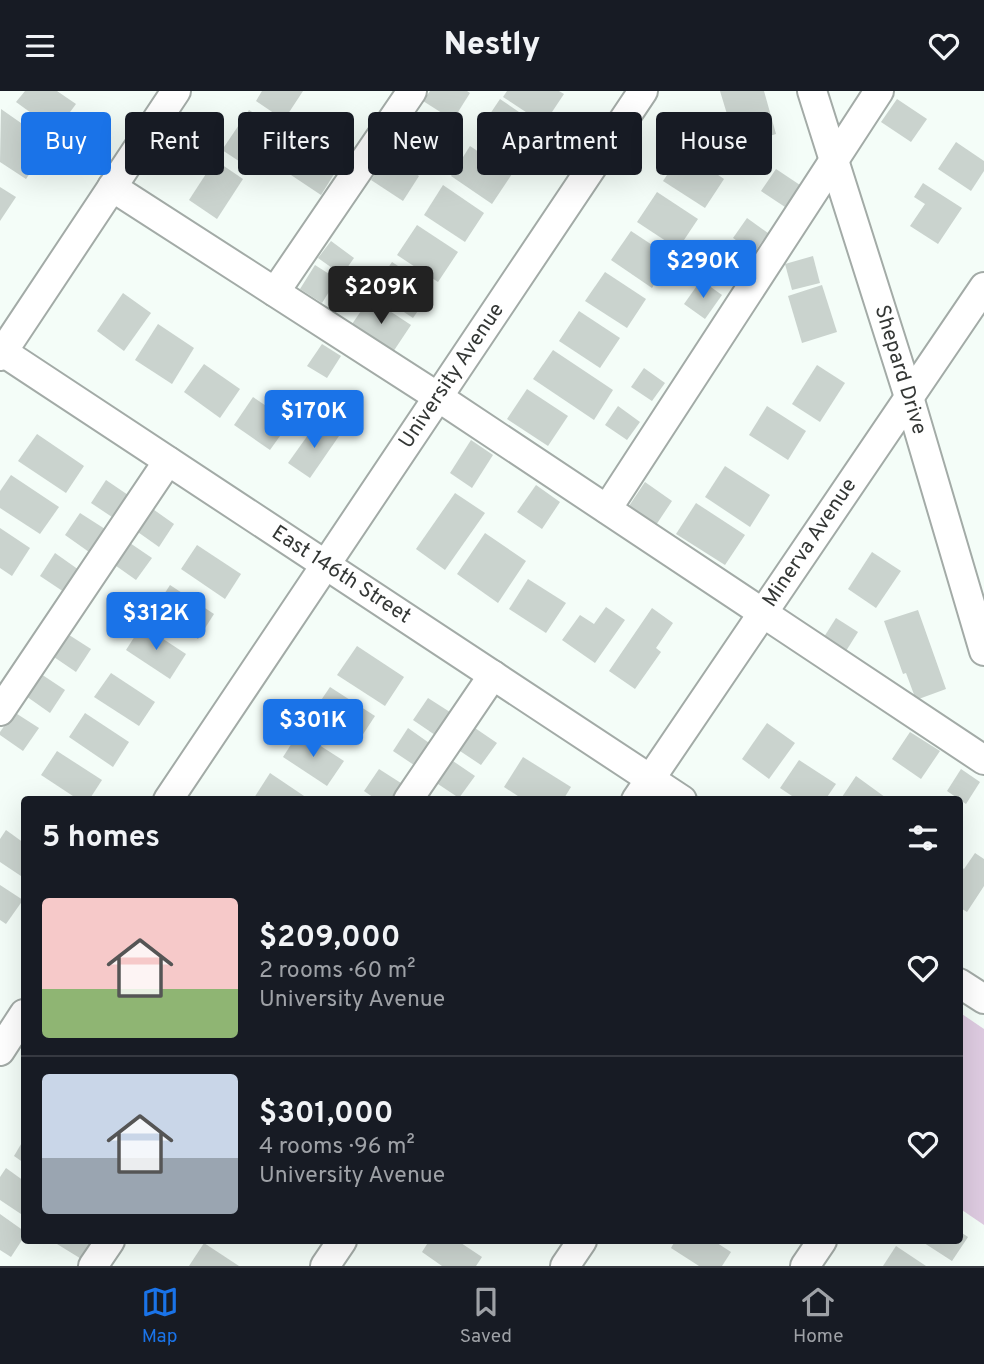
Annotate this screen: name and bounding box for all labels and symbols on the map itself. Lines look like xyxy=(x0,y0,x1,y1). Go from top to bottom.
pin: $290K xyxy=(654,241,752,300)
pin: $209K xyxy=(332,267,430,326)
street label: University Avenue xyxy=(393,298,511,454)
street label: Shepard Drive xyxy=(868,302,932,438)
pin: $170K xyxy=(265,391,363,450)
street label: Minerva Avenue xyxy=(757,473,863,613)
street label: East 146th Street xyxy=(266,520,416,630)
pin: $312K xyxy=(107,593,205,652)
pin: $301K xyxy=(264,699,362,759)

